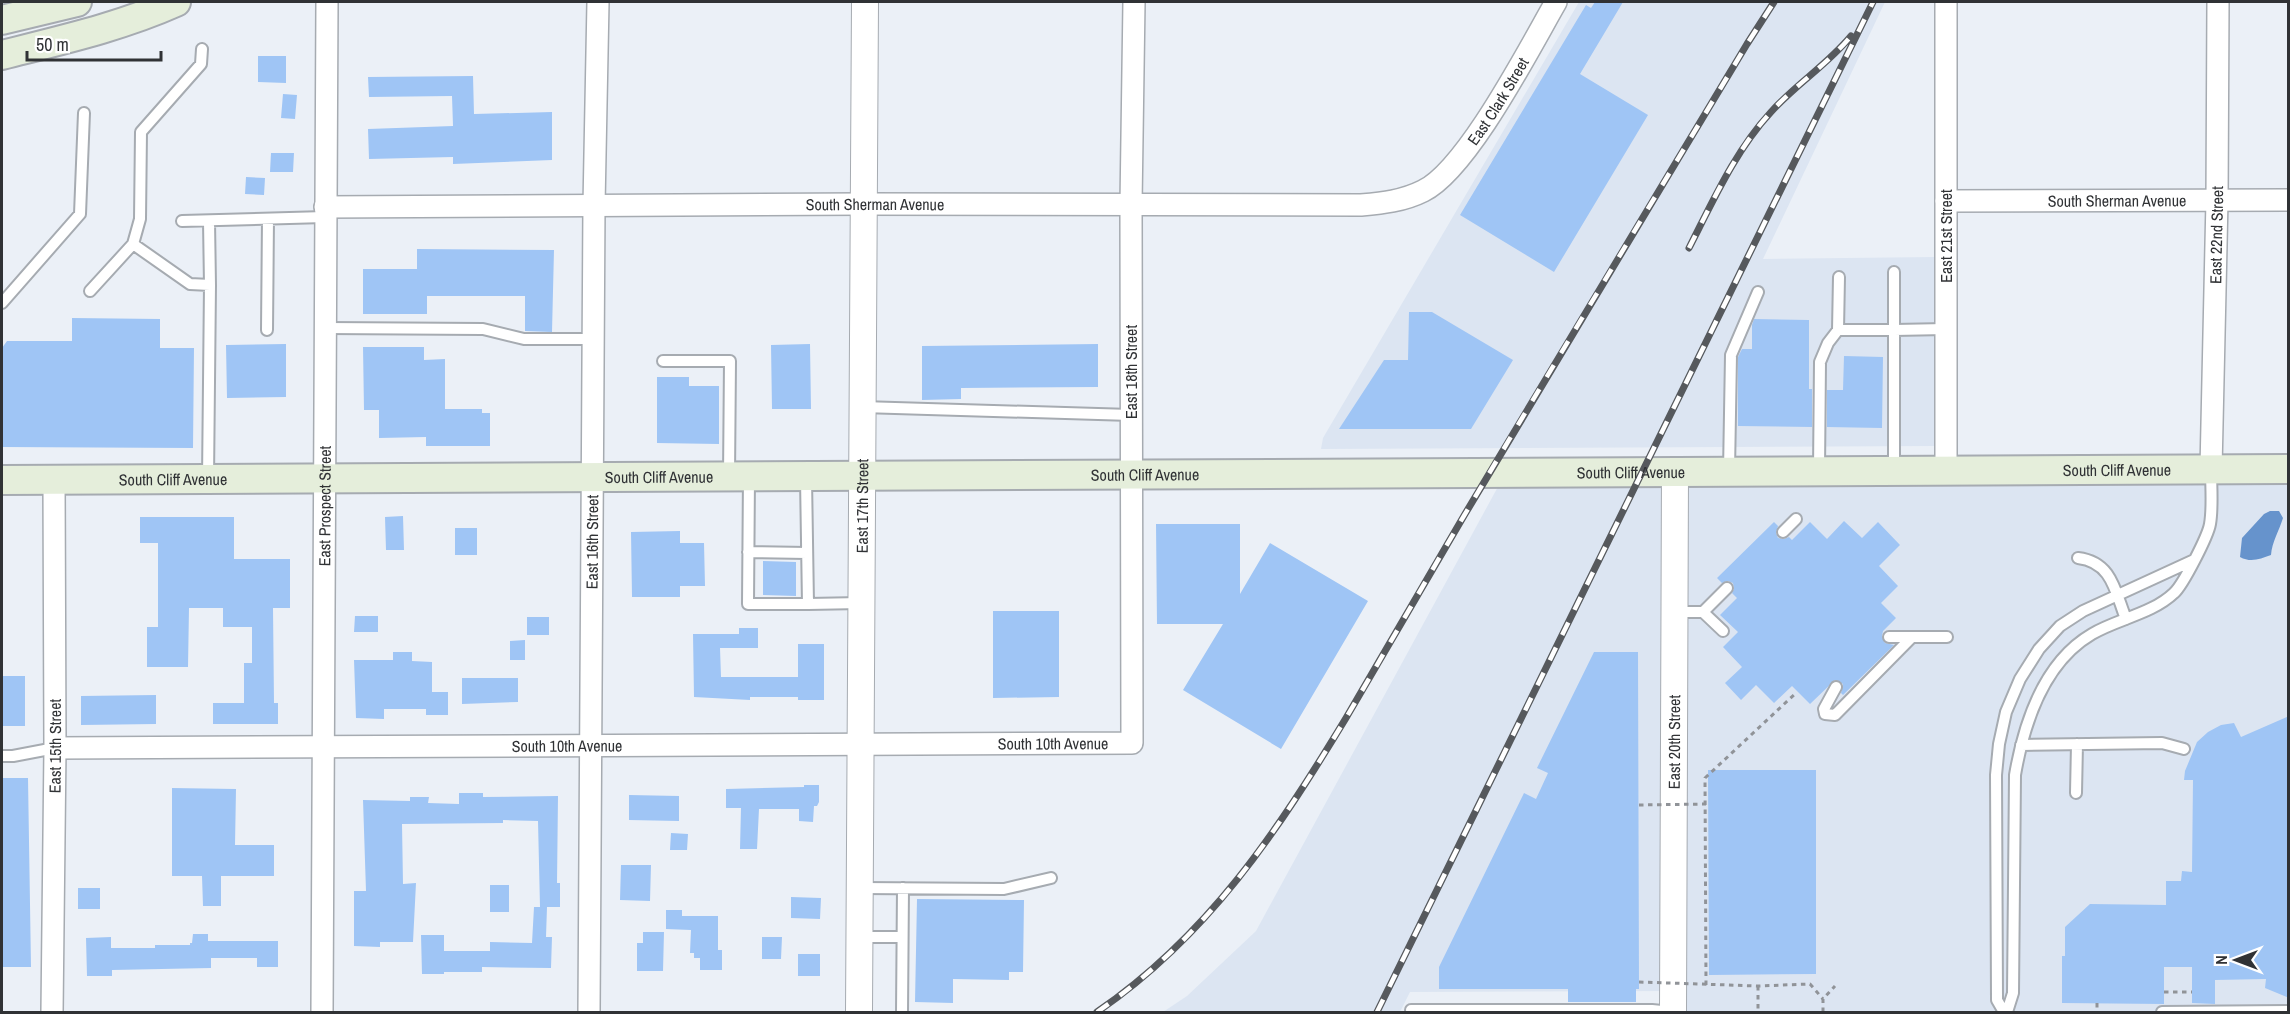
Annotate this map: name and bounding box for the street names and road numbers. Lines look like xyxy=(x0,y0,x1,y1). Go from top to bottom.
street label: East Clark Street xyxy=(1462,53,1534,150)
street label: East 22nd Street xyxy=(2204,186,2228,284)
street label: East 21st Street xyxy=(1935,189,1957,283)
street label: South Sherman Avenue xyxy=(2048,189,2186,212)
street label: South Sherman Avenue xyxy=(806,193,944,215)
street label: East 18th Street xyxy=(1120,325,1142,419)
street label: East Prospect Street xyxy=(313,445,336,566)
street label: East 17th Street xyxy=(851,459,873,553)
street label: South Cliff Avenue xyxy=(2063,459,2171,481)
street label: South Cliff Avenue xyxy=(1577,461,1685,483)
street label: South Cliff Avenue xyxy=(1091,463,1199,486)
street label: South Cliff Avenue xyxy=(605,466,713,488)
street label: South Cliff Avenue xyxy=(119,468,227,490)
street label: East 16th Street xyxy=(581,495,603,589)
street label: East 20th Street xyxy=(1663,695,1685,789)
street label: East 15th Street xyxy=(43,699,66,793)
street label: South 10th Avenue xyxy=(998,732,1108,755)
street label: South 10th Avenue xyxy=(512,734,622,757)

